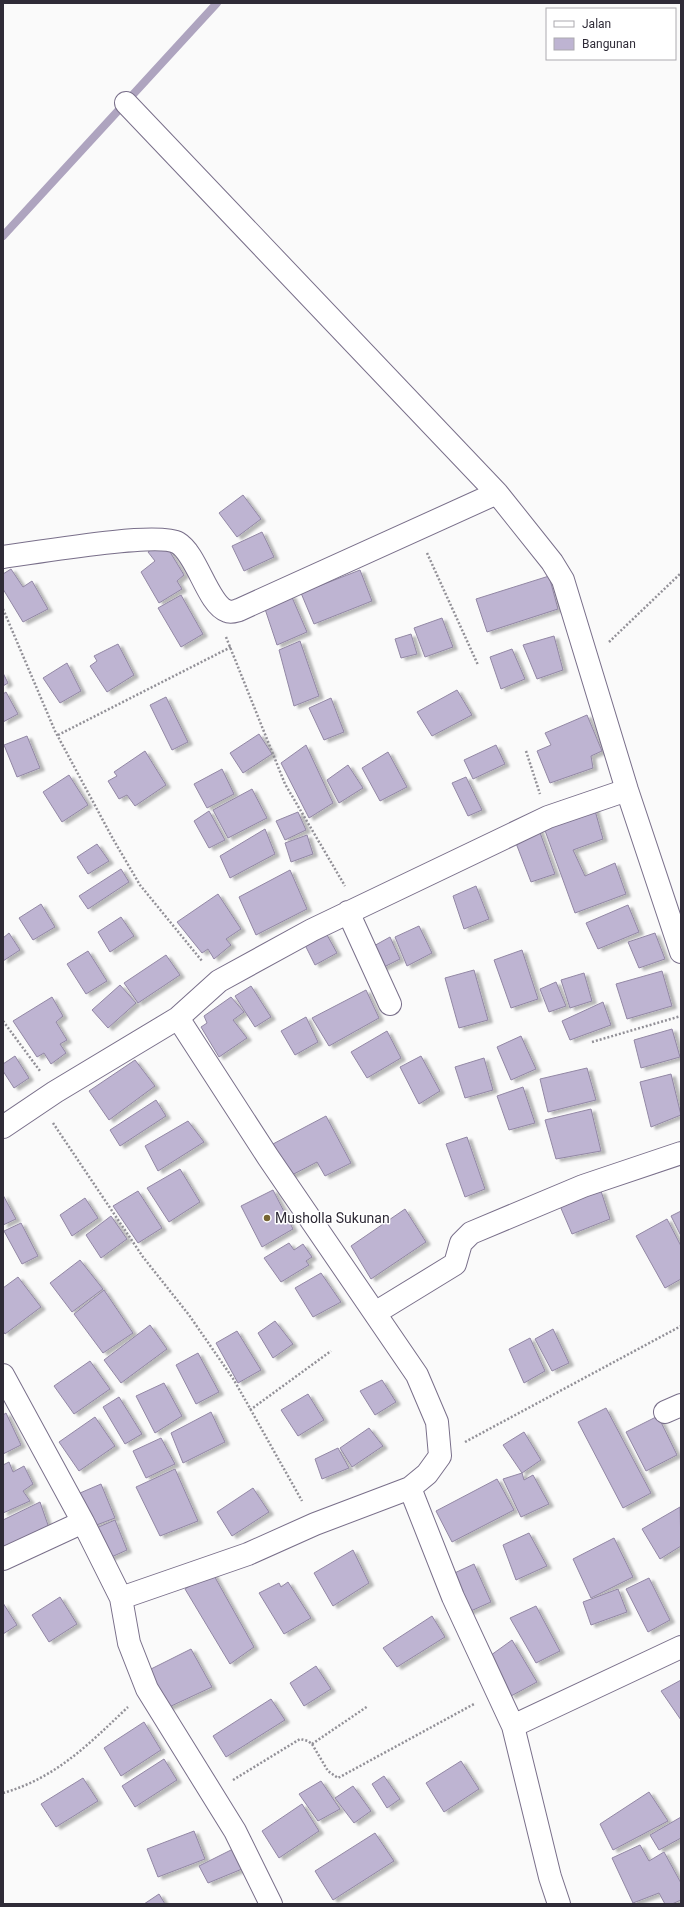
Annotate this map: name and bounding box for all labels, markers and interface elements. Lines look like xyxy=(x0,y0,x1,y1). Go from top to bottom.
legend xyxy=(546,8,676,60)
text: Jalan xyxy=(582,17,611,31)
text: Bangunan xyxy=(582,37,636,51)
place label: Musholla Sukunan xyxy=(275,1210,390,1226)
marker: Musholla Sukunan xyxy=(262,1213,272,1223)

